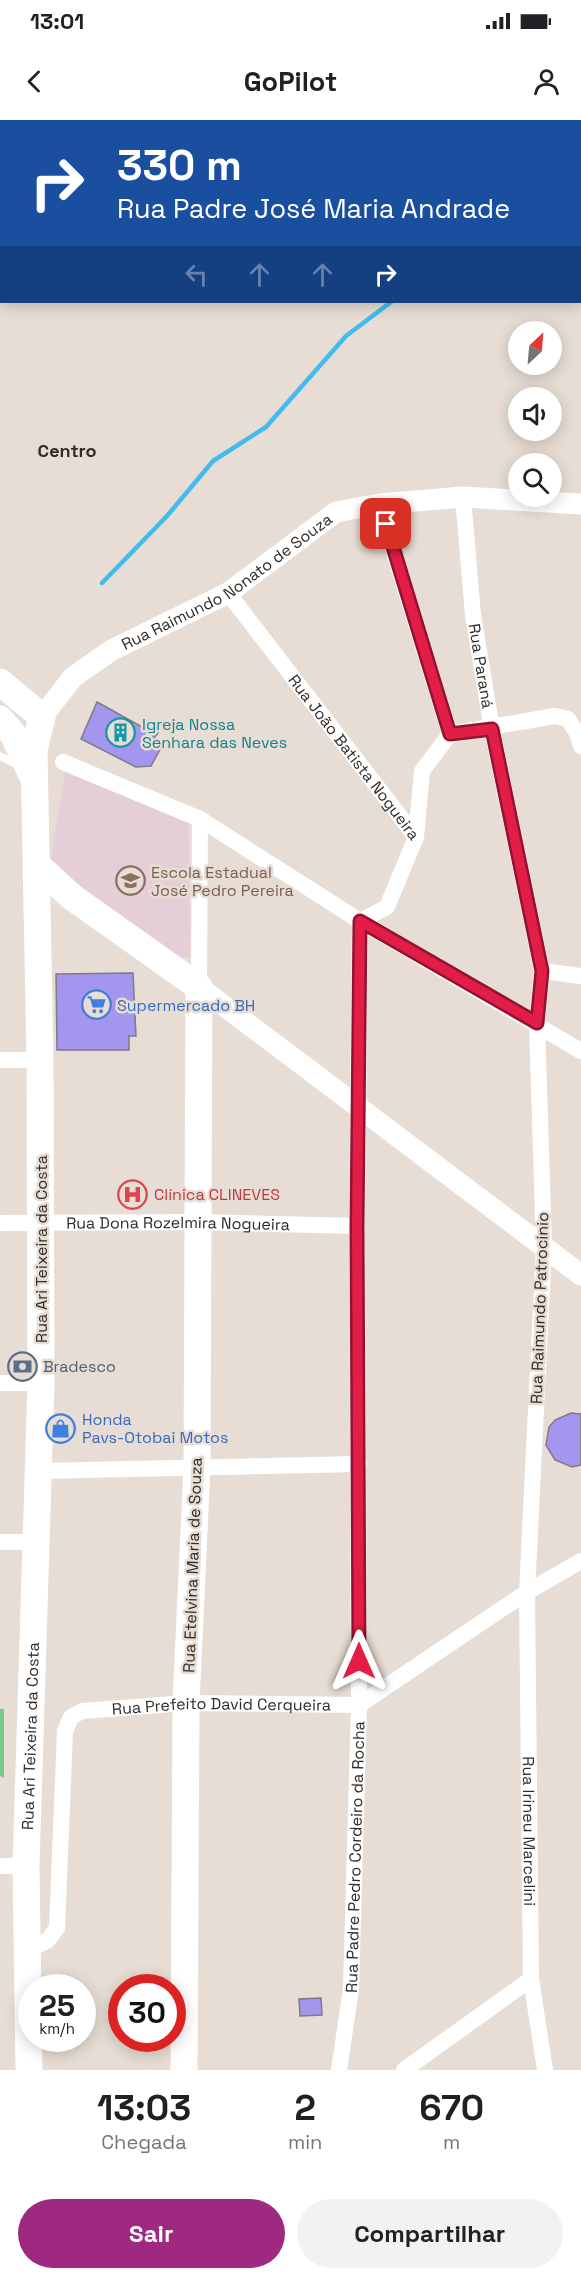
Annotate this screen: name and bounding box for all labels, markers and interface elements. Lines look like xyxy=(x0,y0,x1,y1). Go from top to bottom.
text: 13:01 xyxy=(30,7,84,35)
text: GoPilot xyxy=(244,64,337,99)
icon: back xyxy=(18,65,51,98)
icon: person xyxy=(530,65,563,98)
text: 330 m xyxy=(117,139,242,192)
icon: right xyxy=(18,144,96,222)
text: Rua Padre José Maria Andrade xyxy=(117,191,510,226)
icon: left xyxy=(180,258,213,291)
icon: ahead xyxy=(243,258,276,291)
icon: ahead xyxy=(306,258,339,291)
icon: right xyxy=(369,258,402,291)
north arrow xyxy=(508,321,562,375)
map controls xyxy=(508,321,562,507)
button: sound xyxy=(508,387,562,441)
district label: Centro xyxy=(38,439,96,462)
button: search xyxy=(508,453,562,507)
pin xyxy=(360,498,411,549)
icon: arrive xyxy=(369,507,402,540)
street label: Rua Raimundo Nonato de Souza xyxy=(118,509,336,655)
street label: Rua Paraná xyxy=(464,622,498,710)
street label: Rua João Batista Nogueira xyxy=(283,670,424,844)
place label: Igreja Nossa Senhara das Neves xyxy=(142,714,287,753)
building icon: Igreja Nossa Senhara das Neves xyxy=(105,717,137,749)
place label: Escola Estadual José Pedro Pereira xyxy=(151,862,294,901)
school or university icon: Escola Estadual José Pedro Pereira xyxy=(114,865,146,897)
supermarket icon: Supermercado BH xyxy=(80,989,112,1021)
place label: Supermercado BH xyxy=(117,995,255,1016)
street label: Rua Ari Teixeira da Costa xyxy=(31,1155,52,1343)
hospital icon: Clínica CLINEVES xyxy=(117,1178,149,1210)
place label: Clínica CLINEVES xyxy=(154,1184,280,1205)
street label: Rua Dona Rozelmira Nogueira xyxy=(66,1212,290,1235)
street label: Rua Raimundo Patrocinio xyxy=(526,1212,553,1404)
bank icon: Bradesco xyxy=(6,1350,38,1382)
place label: Bradesco xyxy=(43,1356,116,1377)
place label: Honda Pavs-Otobai Motos xyxy=(82,1409,228,1448)
shop icon: Honda Pavs-Otobai Motos xyxy=(45,1412,77,1444)
street label: Rua Etelvina Maria de Souza xyxy=(178,1457,207,1673)
position arrow xyxy=(327,1629,391,1693)
street label: Rua Ari Teixeira da Costa xyxy=(17,1642,44,1830)
street label: Rua Prefeito David Cerqueira xyxy=(111,1693,331,1720)
street label: Rua Padre Pedro Cordeiro da Rocha xyxy=(341,1721,370,1993)
street label: Rua Irineu Marcelini xyxy=(518,1756,540,1906)
speed limit sign: 30 xyxy=(108,1974,186,2052)
text: 25 xyxy=(39,1986,75,2025)
text: km/h xyxy=(39,2019,75,2038)
text: 13:03 xyxy=(97,2085,191,2131)
text: 2 xyxy=(294,2085,316,2131)
text: 670 xyxy=(419,2085,484,2131)
text: Chegada xyxy=(101,2129,187,2155)
text: min xyxy=(288,2129,322,2155)
text: m xyxy=(443,2129,460,2155)
button: Sair xyxy=(18,2199,285,2268)
button: Compartilhar xyxy=(297,2199,563,2268)

